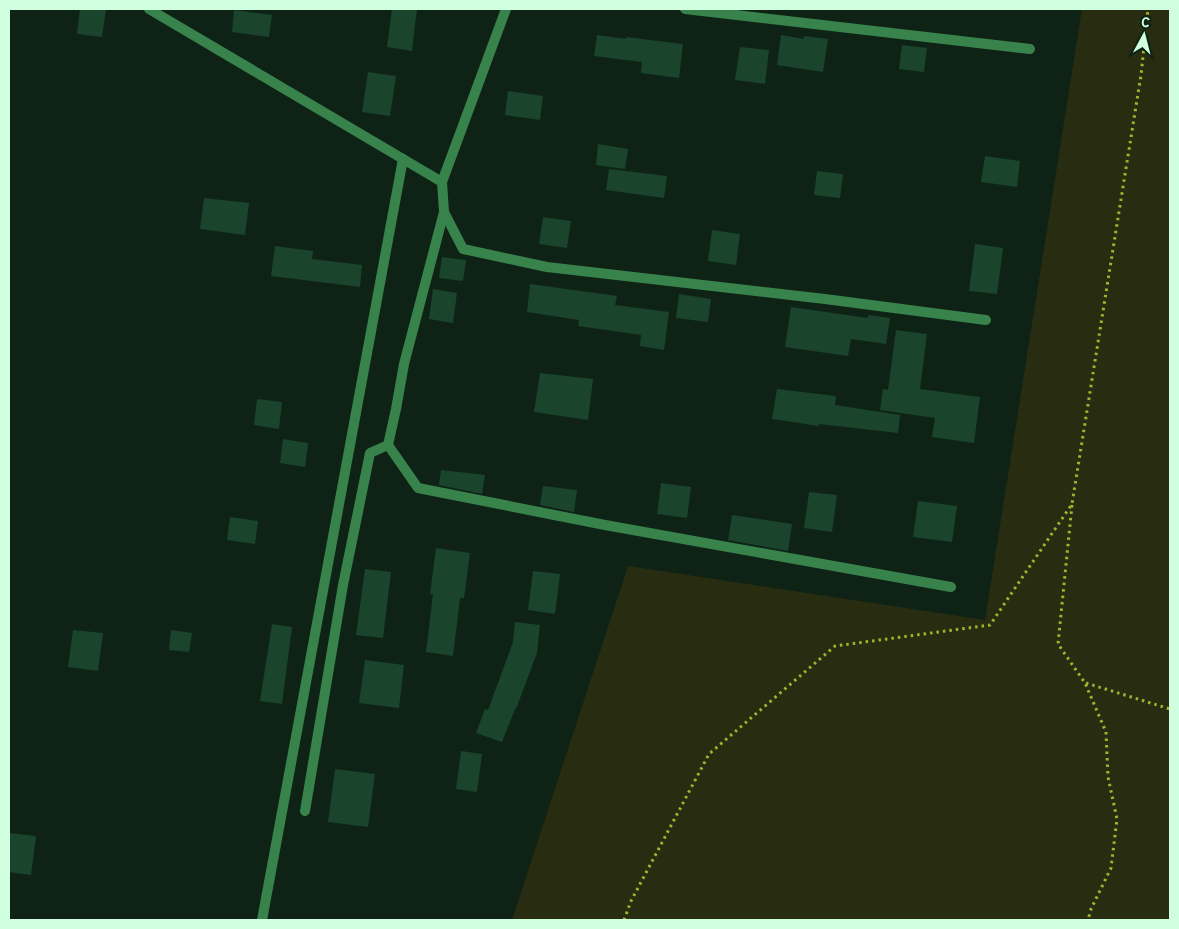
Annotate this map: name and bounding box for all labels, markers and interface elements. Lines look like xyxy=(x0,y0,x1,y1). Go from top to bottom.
north arrow xyxy=(1119,10,1169,60)
text: С xyxy=(1140,15,1151,33)

